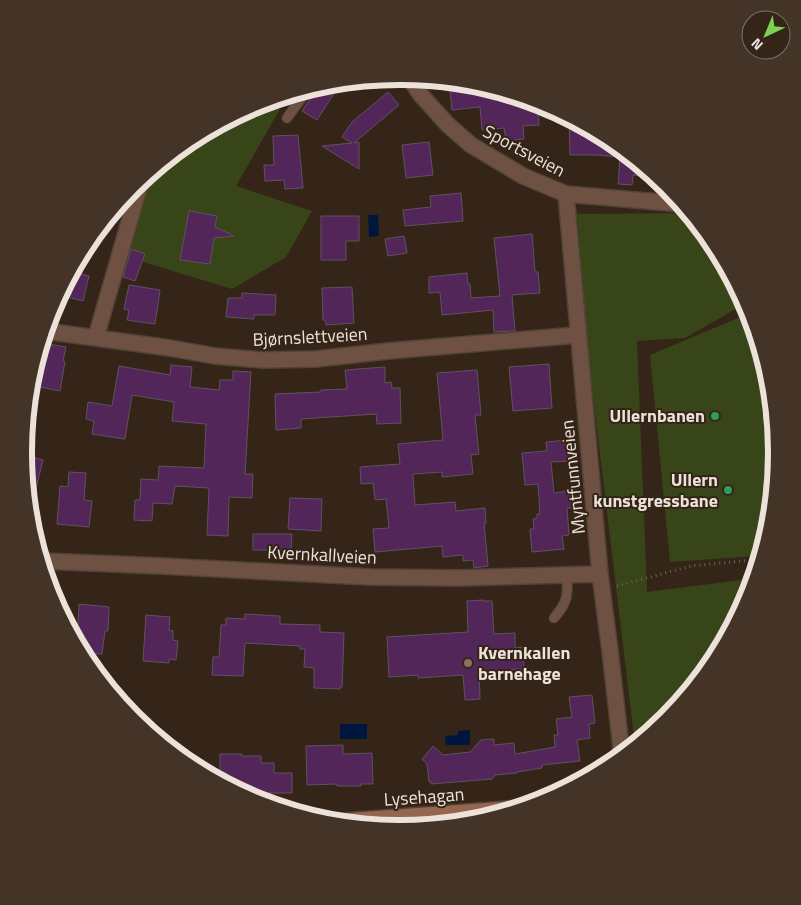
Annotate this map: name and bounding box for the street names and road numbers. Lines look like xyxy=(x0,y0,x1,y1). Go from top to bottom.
street label: Sportsveien xyxy=(478,118,570,184)
street label: Bjørnslettveien xyxy=(252,320,368,353)
street label: Myntfunnveien xyxy=(553,419,592,536)
street label: Kvernkallveien xyxy=(267,538,377,571)
street label: Lysehagan xyxy=(383,780,465,813)

